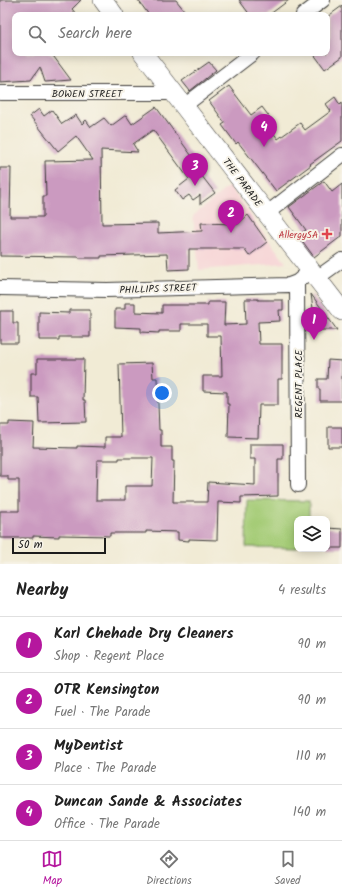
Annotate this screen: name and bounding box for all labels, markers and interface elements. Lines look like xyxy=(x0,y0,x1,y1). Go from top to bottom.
search box xyxy=(12,12,330,56)
text: Search here xyxy=(58,22,132,46)
icon: search xyxy=(26,23,48,45)
street label: BOWEN STREET xyxy=(52,86,124,102)
pin: 4 xyxy=(251,114,277,147)
pin: 3 xyxy=(182,153,208,186)
street label: THE PARADE xyxy=(218,155,267,211)
pin: 2 xyxy=(218,200,244,233)
place label: AllergySA xyxy=(278,227,318,243)
marker: AllergySA xyxy=(321,228,333,240)
street label: PHILLIPS STREET xyxy=(119,280,199,298)
pin: 1 xyxy=(301,307,327,340)
street label: REGENT PLACE xyxy=(291,349,307,418)
your location xyxy=(152,383,172,403)
map controls xyxy=(294,516,330,552)
button: layers xyxy=(294,516,330,552)
scale bar xyxy=(12,536,106,555)
text: 50 m xyxy=(18,536,43,554)
text: Nearby xyxy=(16,577,68,604)
text: 4 results xyxy=(278,580,326,601)
text: Karl Chehade Dry Cleaners xyxy=(54,622,233,646)
text: 1 xyxy=(27,634,31,655)
text: 90 m xyxy=(298,634,326,655)
text: Shop · Regent Place xyxy=(54,646,164,667)
text: OTR Kensington xyxy=(54,678,159,702)
text: 2 xyxy=(25,690,33,711)
text: 90 m xyxy=(298,690,326,711)
text: Fuel · The Parade xyxy=(54,702,150,723)
text: MyDentist xyxy=(54,734,123,758)
text: 3 xyxy=(25,746,33,767)
text: 110 m xyxy=(296,746,326,767)
text: Place · The Parade xyxy=(54,758,156,779)
text: Duncan Sande & Associates xyxy=(54,790,242,814)
text: 4 xyxy=(25,802,33,823)
text: 140 m xyxy=(293,802,326,823)
text: Office · The Parade xyxy=(54,814,160,835)
tab: Map xyxy=(41,848,63,890)
tab: Directions xyxy=(146,848,192,890)
tab: Saved xyxy=(275,848,301,890)

